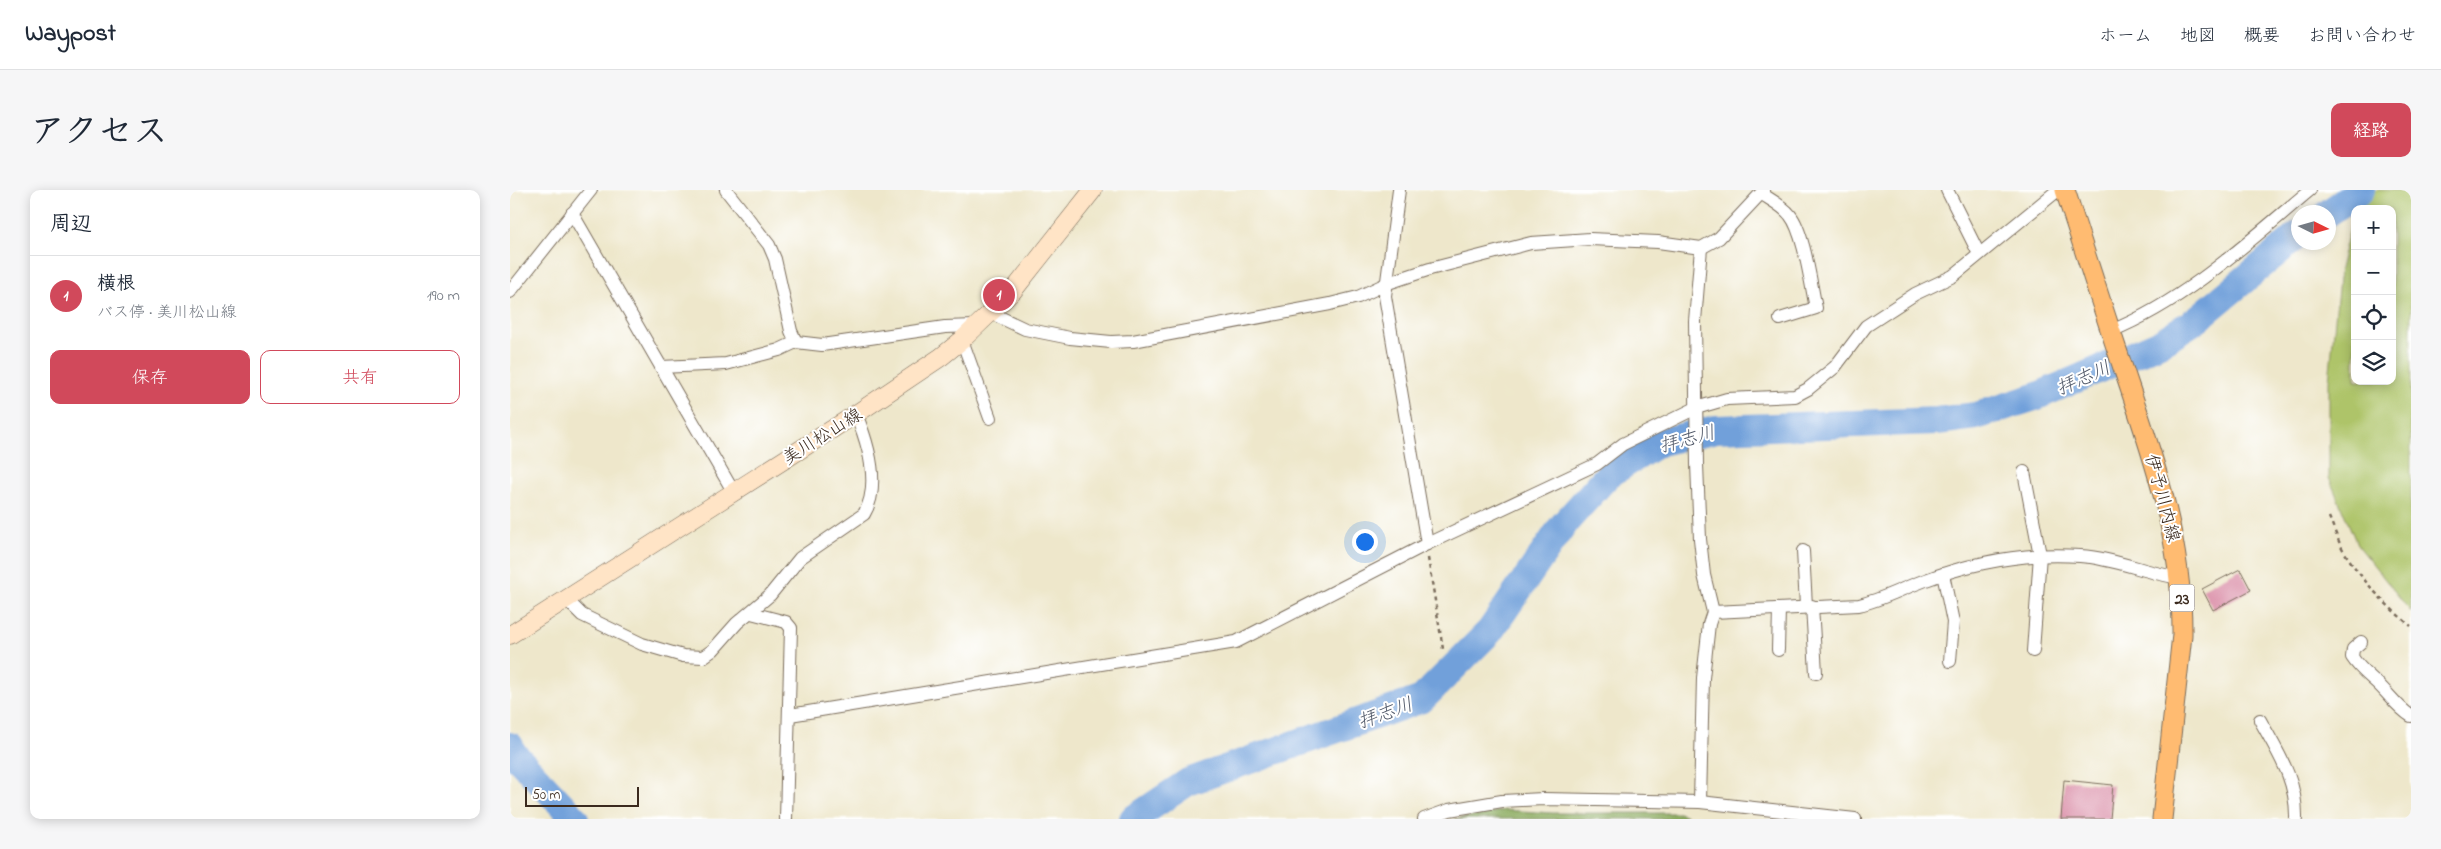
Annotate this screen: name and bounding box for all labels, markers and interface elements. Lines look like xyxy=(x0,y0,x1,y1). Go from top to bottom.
text: Waypost xyxy=(25,17,116,52)
text: ホーム xyxy=(2099,24,2152,50)
text: 地図 xyxy=(2180,24,2216,50)
text: 概要 xyxy=(2244,24,2280,50)
text: お問い合わせ xyxy=(2308,24,2416,50)
button: 経路 xyxy=(2331,103,2411,157)
text: アクセス xyxy=(30,108,168,159)
north arrow xyxy=(2291,205,2336,250)
map controls xyxy=(2351,205,2396,385)
button: + xyxy=(2351,205,2396,250)
text: 周辺 xyxy=(50,210,92,240)
button: − xyxy=(2351,250,2396,295)
text: 横根 xyxy=(97,271,135,298)
pin: 1 xyxy=(983,276,1015,314)
text: 1 xyxy=(63,284,69,308)
text: 190 m xyxy=(427,284,460,308)
button: locate xyxy=(2351,295,2396,340)
text: バス停 · 美川松山線 xyxy=(97,301,236,325)
button: layers xyxy=(2351,340,2396,385)
button: 保存 xyxy=(50,350,250,404)
button: 共有 xyxy=(260,350,460,404)
water label: 拝志川 xyxy=(2052,355,2116,403)
street label: 美川松山線 xyxy=(778,403,868,473)
water label: 拝志川 xyxy=(1657,420,1719,461)
street label: 伊予川内線 xyxy=(2137,452,2185,545)
your location xyxy=(1352,529,1378,555)
road number: 23 xyxy=(2170,584,2194,612)
water label: 拝志川 xyxy=(1354,692,1417,737)
scale bar xyxy=(525,784,639,807)
text: 50 m xyxy=(532,785,560,806)

